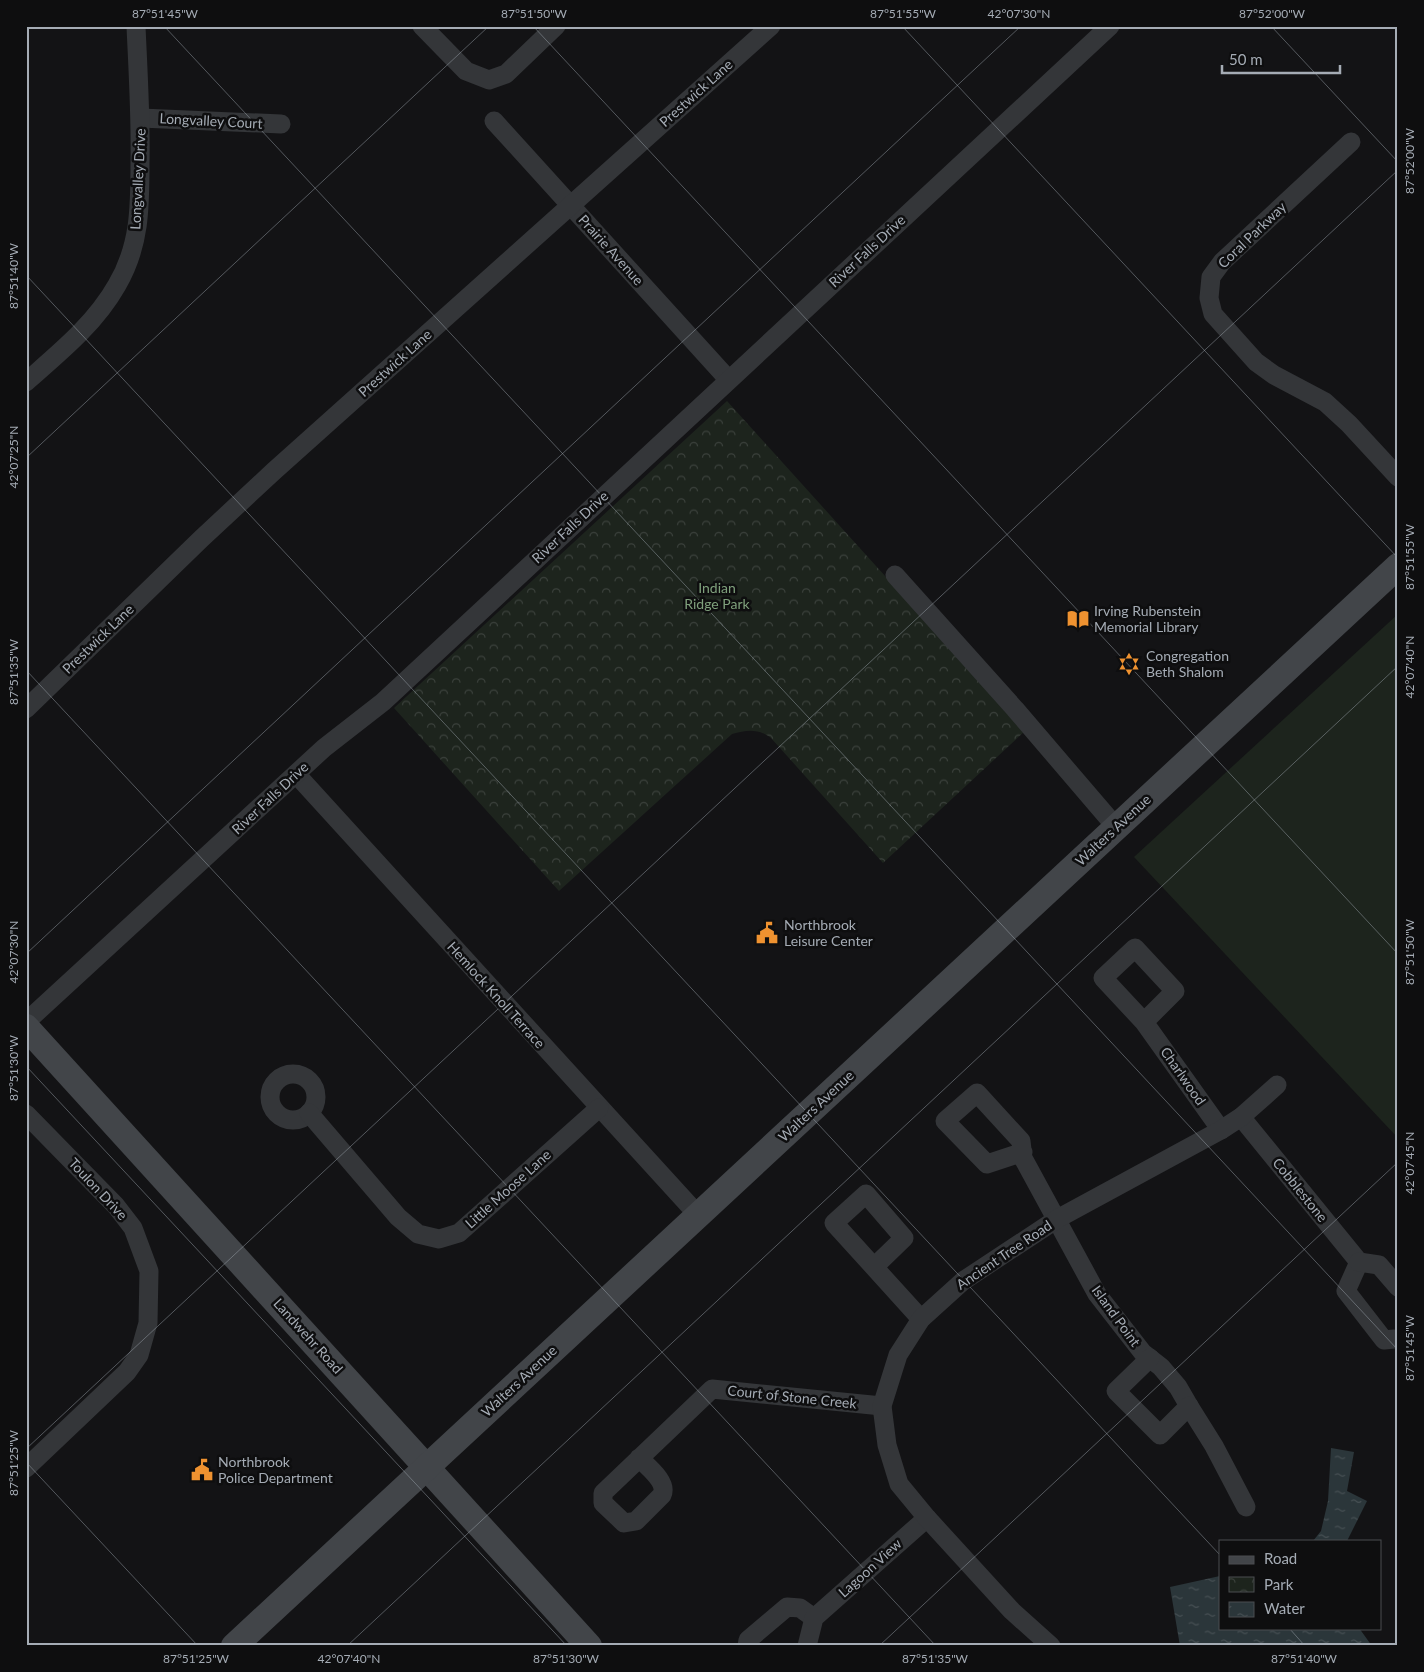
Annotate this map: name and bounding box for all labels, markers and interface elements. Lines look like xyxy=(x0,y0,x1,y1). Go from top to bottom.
text: 87°51'45"W xyxy=(132,6,199,21)
text: 87°51'50"W xyxy=(501,6,568,21)
text: 87°51'55"W xyxy=(870,6,937,21)
text: 42°07'30"N xyxy=(988,6,1050,21)
text: 87°52'00"W xyxy=(1239,6,1306,21)
scale bar xyxy=(1222,42,1339,74)
text: 50 m xyxy=(1229,50,1263,68)
street label: Prestwick Lane xyxy=(656,55,736,130)
street label: Longvalley Court xyxy=(159,109,263,132)
text: 87°52'00"W xyxy=(1402,127,1417,194)
street label: Longvalley Drive xyxy=(126,128,149,230)
street label: Coral Parkway xyxy=(1214,197,1290,271)
street label: Prairie Avenue xyxy=(575,211,647,288)
street label: River Falls Drive xyxy=(825,211,908,290)
text: 87°51'40"W xyxy=(6,242,21,309)
street label: Prestwick Lane xyxy=(355,325,435,400)
text: 42°07'25"N xyxy=(6,426,21,488)
street label: River Falls Drive xyxy=(528,487,611,566)
text: 87°51'55"W xyxy=(1402,523,1417,590)
park label: Indian Ridge Park xyxy=(684,579,751,612)
street label: Prestwick Lane xyxy=(58,600,137,677)
place label: Irving Rubenstein Memorial Library xyxy=(1094,602,1201,635)
library icon: Irving Rubenstein Memorial Library xyxy=(1065,606,1091,632)
text: 42°07'40"N xyxy=(1402,636,1417,698)
text: 87°51'35"W xyxy=(6,638,21,705)
place label: Congregation Beth Shalom xyxy=(1146,647,1229,680)
synagogue icon: Congregation Beth Shalom xyxy=(1116,651,1142,677)
street label: River Falls Drive xyxy=(228,758,311,837)
street label: Walters Avenue xyxy=(1071,790,1154,869)
place label: Northbrook Leisure Center xyxy=(784,916,873,949)
text: 87°51'50"W xyxy=(1402,918,1417,985)
public building icon: Northbrook Leisure Center xyxy=(754,920,780,946)
text: 42°07'30"N xyxy=(6,921,21,983)
street label: Hemlock Knoll Terrace xyxy=(444,938,549,1052)
text: 87°51'30"W xyxy=(6,1034,21,1101)
street label: Charlwood xyxy=(1157,1043,1210,1108)
street label: Walters Avenue xyxy=(774,1066,857,1145)
text: 42°07'45"N xyxy=(1402,1132,1417,1194)
street label: Little Moose Lane xyxy=(461,1146,554,1232)
street label: Toulon Drive xyxy=(65,1154,131,1223)
street label: Cobblestone xyxy=(1269,1154,1331,1225)
street label: Ancient Tree Road xyxy=(953,1216,1055,1293)
street label: Island Point xyxy=(1089,1282,1144,1350)
street label: Landwehr Road xyxy=(270,1295,347,1377)
text: 87°51'45"W xyxy=(1402,1314,1417,1381)
street label: Walters Avenue xyxy=(477,1341,560,1420)
street label: Court of Stone Creek xyxy=(727,1381,858,1412)
text: 87°51'25"W xyxy=(6,1429,21,1496)
place label: Northbrook Police Department xyxy=(218,1453,333,1486)
public building icon: Northbrook Police Department xyxy=(189,1457,215,1483)
street label: Lagoon View xyxy=(835,1535,905,1600)
legend xyxy=(1219,1540,1382,1630)
text: Road xyxy=(1264,1549,1297,1567)
text: Park xyxy=(1264,1575,1294,1593)
text: Water xyxy=(1264,1599,1305,1617)
text: 87°51'25"W xyxy=(163,1651,230,1666)
text: 42°07'40"N xyxy=(318,1651,380,1666)
text: 87°51'30"W xyxy=(533,1651,600,1666)
text: 87°51'35"W xyxy=(902,1651,969,1666)
text: 87°51'40"W xyxy=(1271,1651,1338,1666)

